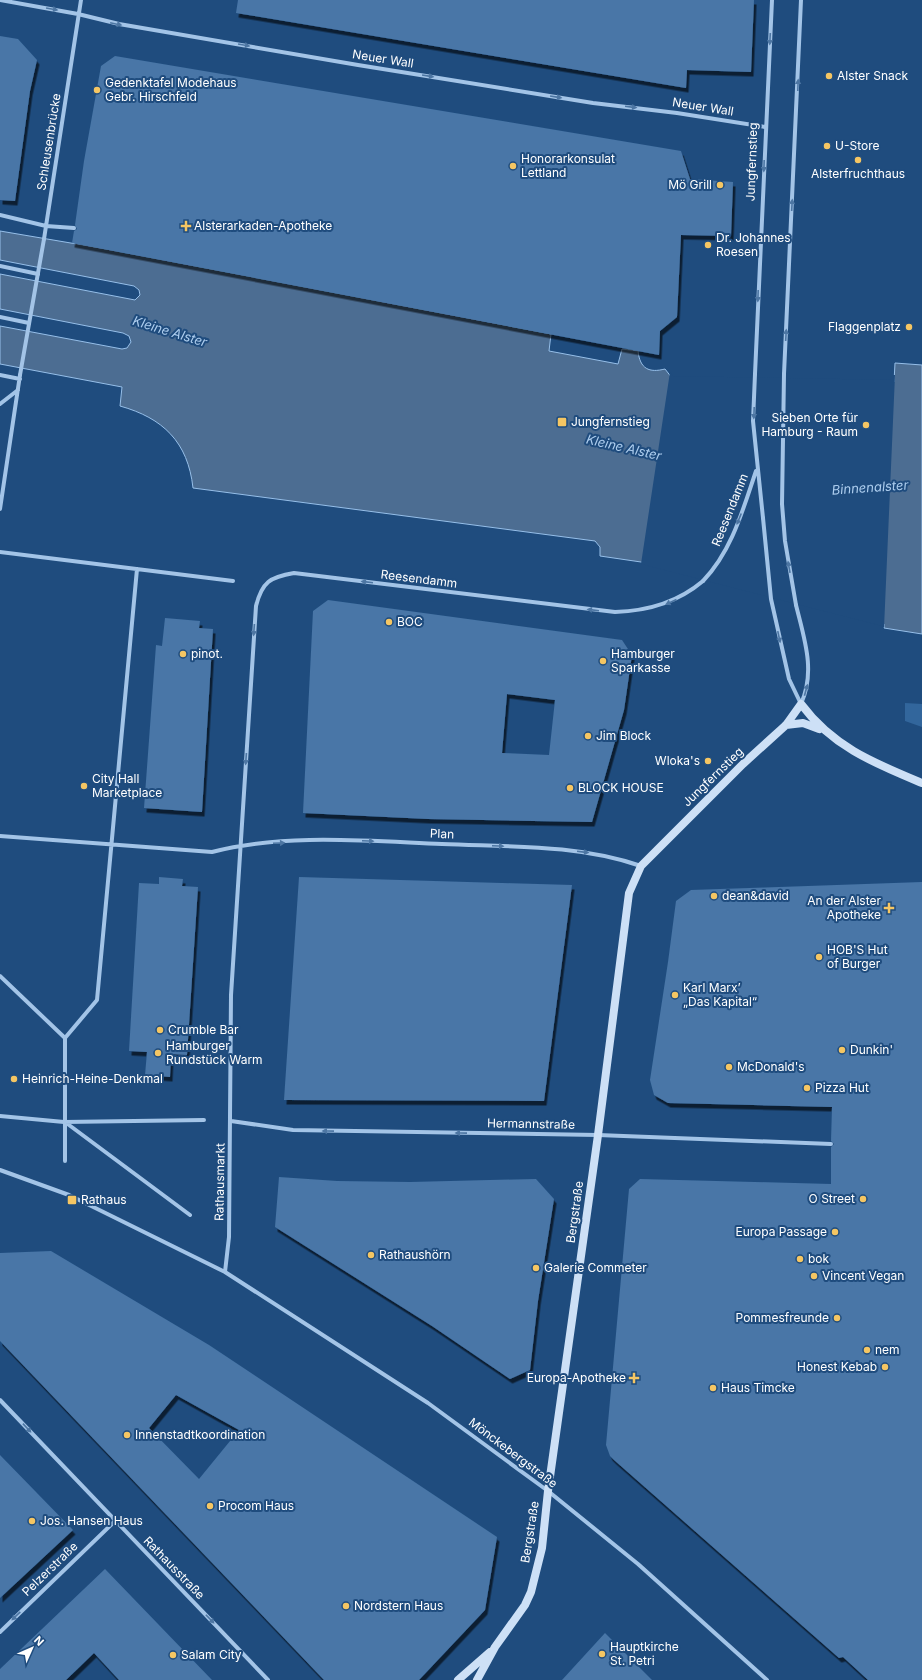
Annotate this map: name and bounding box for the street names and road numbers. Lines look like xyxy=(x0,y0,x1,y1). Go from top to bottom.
street label: Neuer Wall xyxy=(351,46,415,71)
street label: Schleusenbrücke xyxy=(33,92,64,192)
street label: Neuer Wall xyxy=(671,94,735,119)
street label: Jungfernstieg xyxy=(743,122,760,202)
street label: Reesendamm xyxy=(708,471,751,548)
street label: Reesendamm xyxy=(380,566,458,591)
street label: Jungfernstieg xyxy=(679,744,746,809)
street label: Plan xyxy=(430,826,454,841)
street label: Hermannstraße xyxy=(487,1115,575,1132)
street label: Rathausmarkt xyxy=(211,1143,228,1221)
street label: Bergstraße xyxy=(563,1180,586,1244)
street label: Mönckebergstraße xyxy=(466,1414,561,1491)
street label: Bergstraße xyxy=(517,1500,542,1564)
street label: Rathausstraße xyxy=(141,1533,208,1602)
street label: Pelzerstraße xyxy=(19,1538,81,1599)

